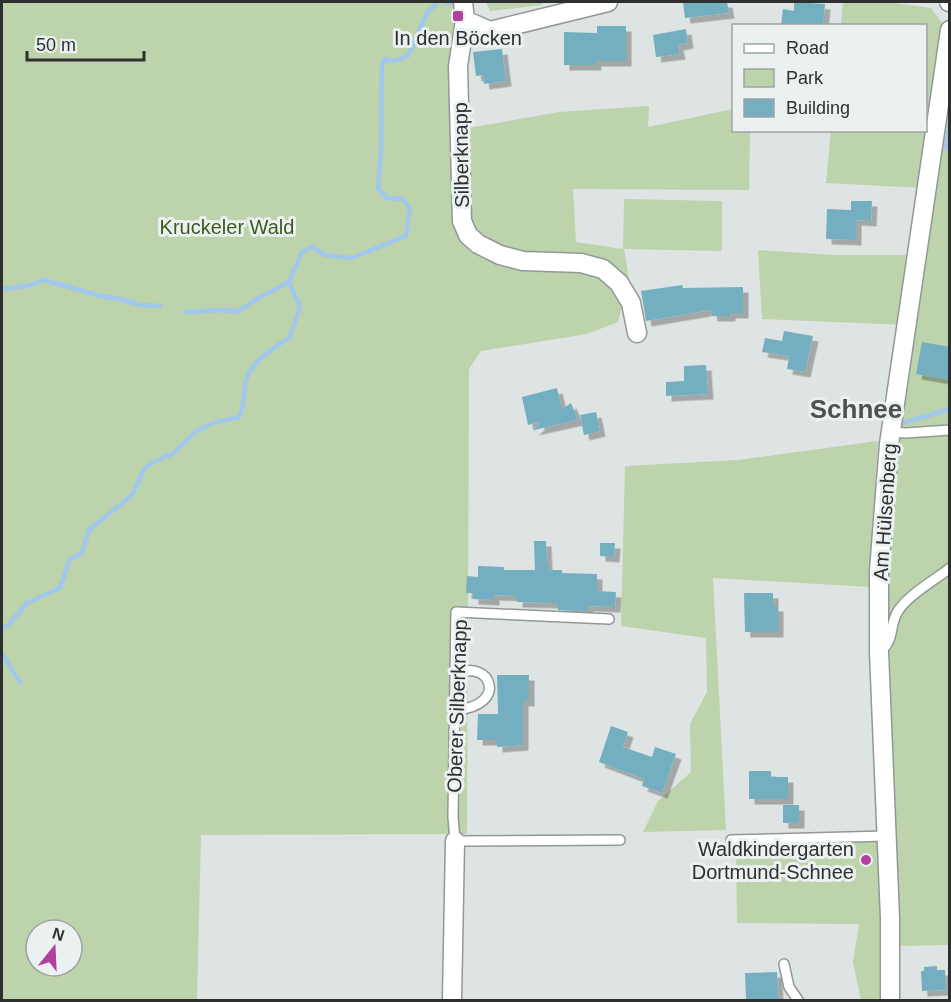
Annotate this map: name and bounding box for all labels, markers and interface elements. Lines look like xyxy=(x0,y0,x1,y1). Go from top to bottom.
marker: In den Böcken xyxy=(451,9,465,23)
scale bar xyxy=(27,24,144,62)
legend xyxy=(732,24,927,132)
place label: In den Böcken xyxy=(394,27,522,49)
text: 50 m xyxy=(36,35,76,55)
text: Road xyxy=(786,38,829,58)
text: Park xyxy=(786,68,824,88)
text: Building xyxy=(786,98,850,118)
street label: Silberknapp xyxy=(449,102,473,208)
park label: Kruckeler Wald xyxy=(160,216,294,238)
district label: Schnee xyxy=(810,394,902,424)
street label: Am Hülsenberg xyxy=(869,442,901,582)
street label: Oberer Silberknapp xyxy=(443,619,471,793)
place label: Waldkindergarten Dortmund-Schnee xyxy=(692,838,854,883)
marker: Waldkindergarten Dortmund-Schnee xyxy=(859,853,873,867)
north arrow xyxy=(24,918,84,978)
text: N xyxy=(50,924,67,944)

